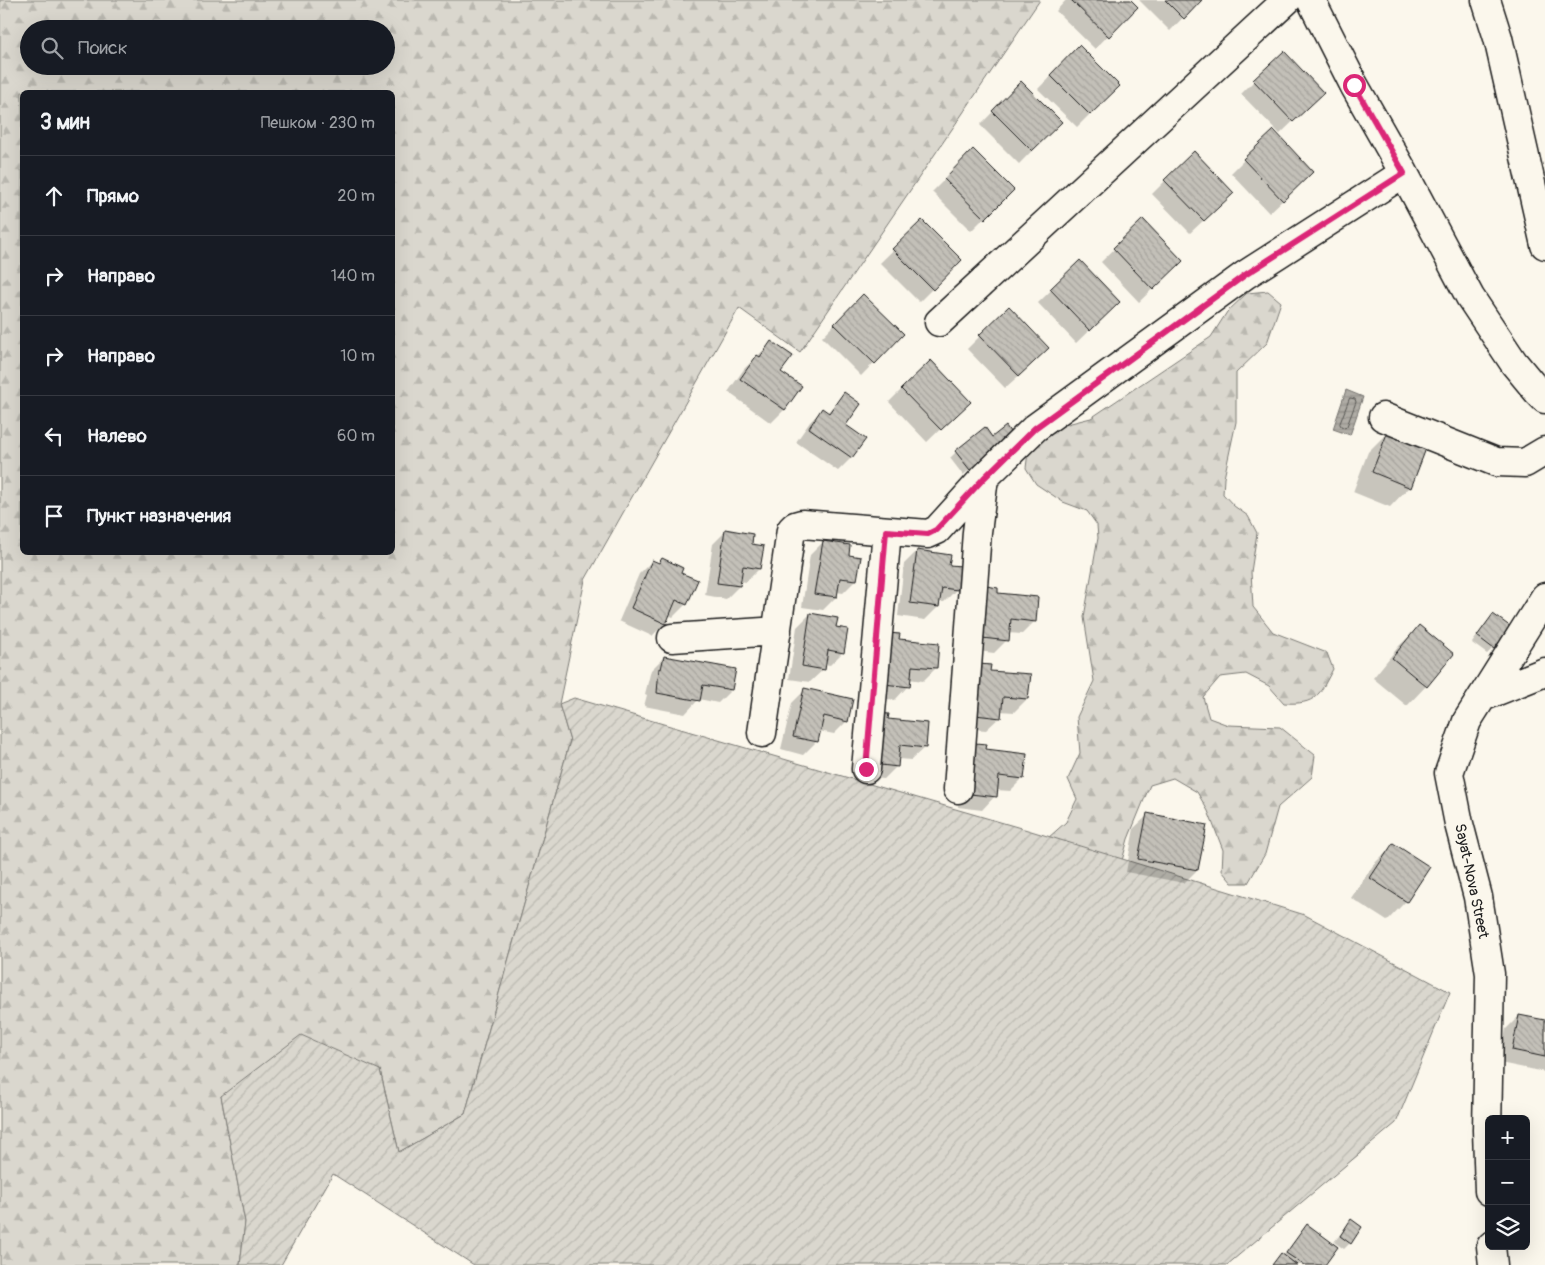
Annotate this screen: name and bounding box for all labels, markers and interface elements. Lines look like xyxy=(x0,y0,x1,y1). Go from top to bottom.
search box xyxy=(20,20,395,75)
icon: search xyxy=(38,34,66,62)
text: Поиск xyxy=(78,36,128,60)
route start xyxy=(1343,74,1366,97)
text: 3 мин xyxy=(40,109,90,136)
text: Пешком · 230 m xyxy=(261,113,375,133)
icon: ahead xyxy=(40,182,68,210)
text: Прямо xyxy=(87,184,139,208)
text: 20 m xyxy=(337,186,375,206)
icon: right xyxy=(40,262,68,290)
text: Направо xyxy=(87,264,155,288)
text: 140 m xyxy=(331,266,375,286)
icon: right xyxy=(40,342,68,370)
text: Направо xyxy=(87,344,155,368)
text: 10 m xyxy=(340,346,375,366)
icon: left xyxy=(40,422,68,450)
text: Налево xyxy=(87,424,147,448)
text: 60 m xyxy=(337,426,375,446)
icon: arrive xyxy=(40,502,68,530)
text: Пункт назначения xyxy=(87,504,231,528)
route end xyxy=(855,758,878,781)
street label: Sayat-Nova Street xyxy=(1450,822,1493,941)
map controls xyxy=(1485,1115,1530,1250)
button: + xyxy=(1485,1115,1530,1160)
button: − xyxy=(1485,1160,1530,1205)
button: layers xyxy=(1485,1205,1530,1250)

